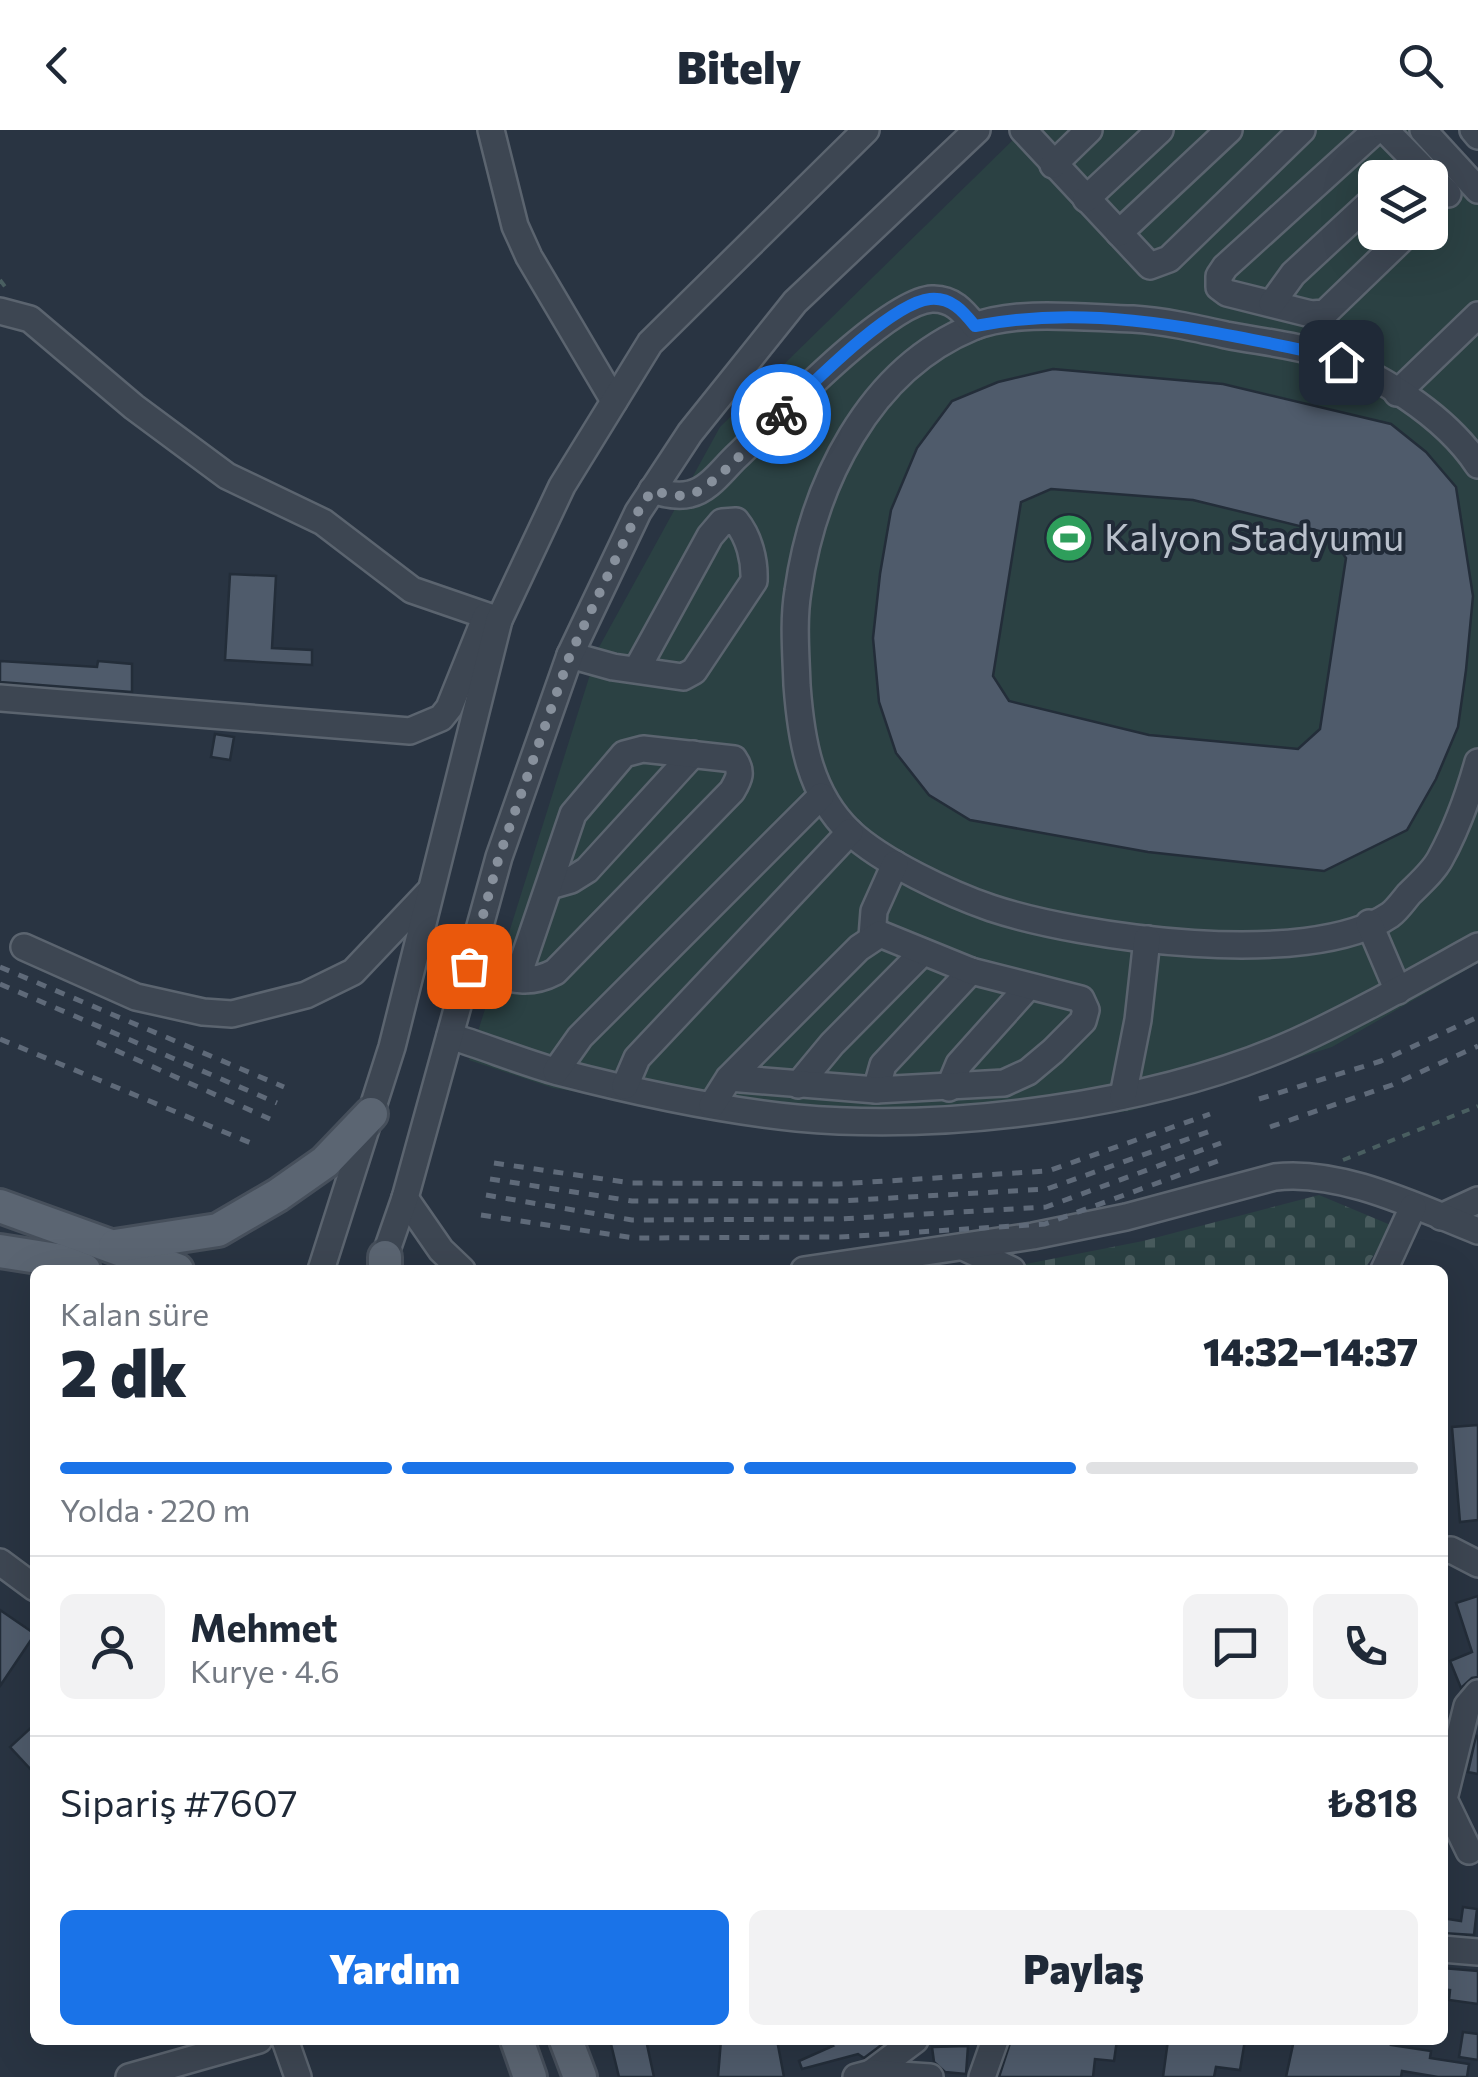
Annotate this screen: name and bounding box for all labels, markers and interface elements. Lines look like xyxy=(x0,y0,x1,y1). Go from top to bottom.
icon: back xyxy=(30,38,85,93)
text: Bitely xyxy=(677,38,801,93)
icon: search xyxy=(1393,38,1448,93)
map controls xyxy=(1358,160,1448,250)
button: layers xyxy=(1358,160,1448,250)
pin xyxy=(1299,320,1384,405)
icon: home xyxy=(1314,335,1369,390)
courier xyxy=(731,364,831,464)
icon: bike xyxy=(754,387,809,442)
sports icon: Kalyon Stadyumu xyxy=(1043,512,1095,564)
place label: Kalyon Stadyumu xyxy=(1104,512,1404,559)
pin xyxy=(427,924,512,1009)
icon: bag xyxy=(442,939,497,994)
text: Kalan süre xyxy=(60,1293,209,1333)
text: 14:32–14:37 xyxy=(1203,1327,1418,1374)
text: 2 dk xyxy=(60,1331,187,1410)
text: Yolda · 220 m xyxy=(60,1489,251,1529)
button: person xyxy=(60,1594,165,1699)
button: chat xyxy=(1183,1594,1288,1699)
button: phone xyxy=(1313,1594,1418,1699)
text: Mehmet xyxy=(190,1603,337,1650)
text: Kurye · 4.6 xyxy=(190,1650,340,1690)
text: Sipariş #7607 xyxy=(60,1778,298,1825)
text: ₺818 xyxy=(1326,1778,1418,1825)
button: Yardım xyxy=(60,1910,729,2025)
button: Paylaş xyxy=(749,1910,1418,2025)

